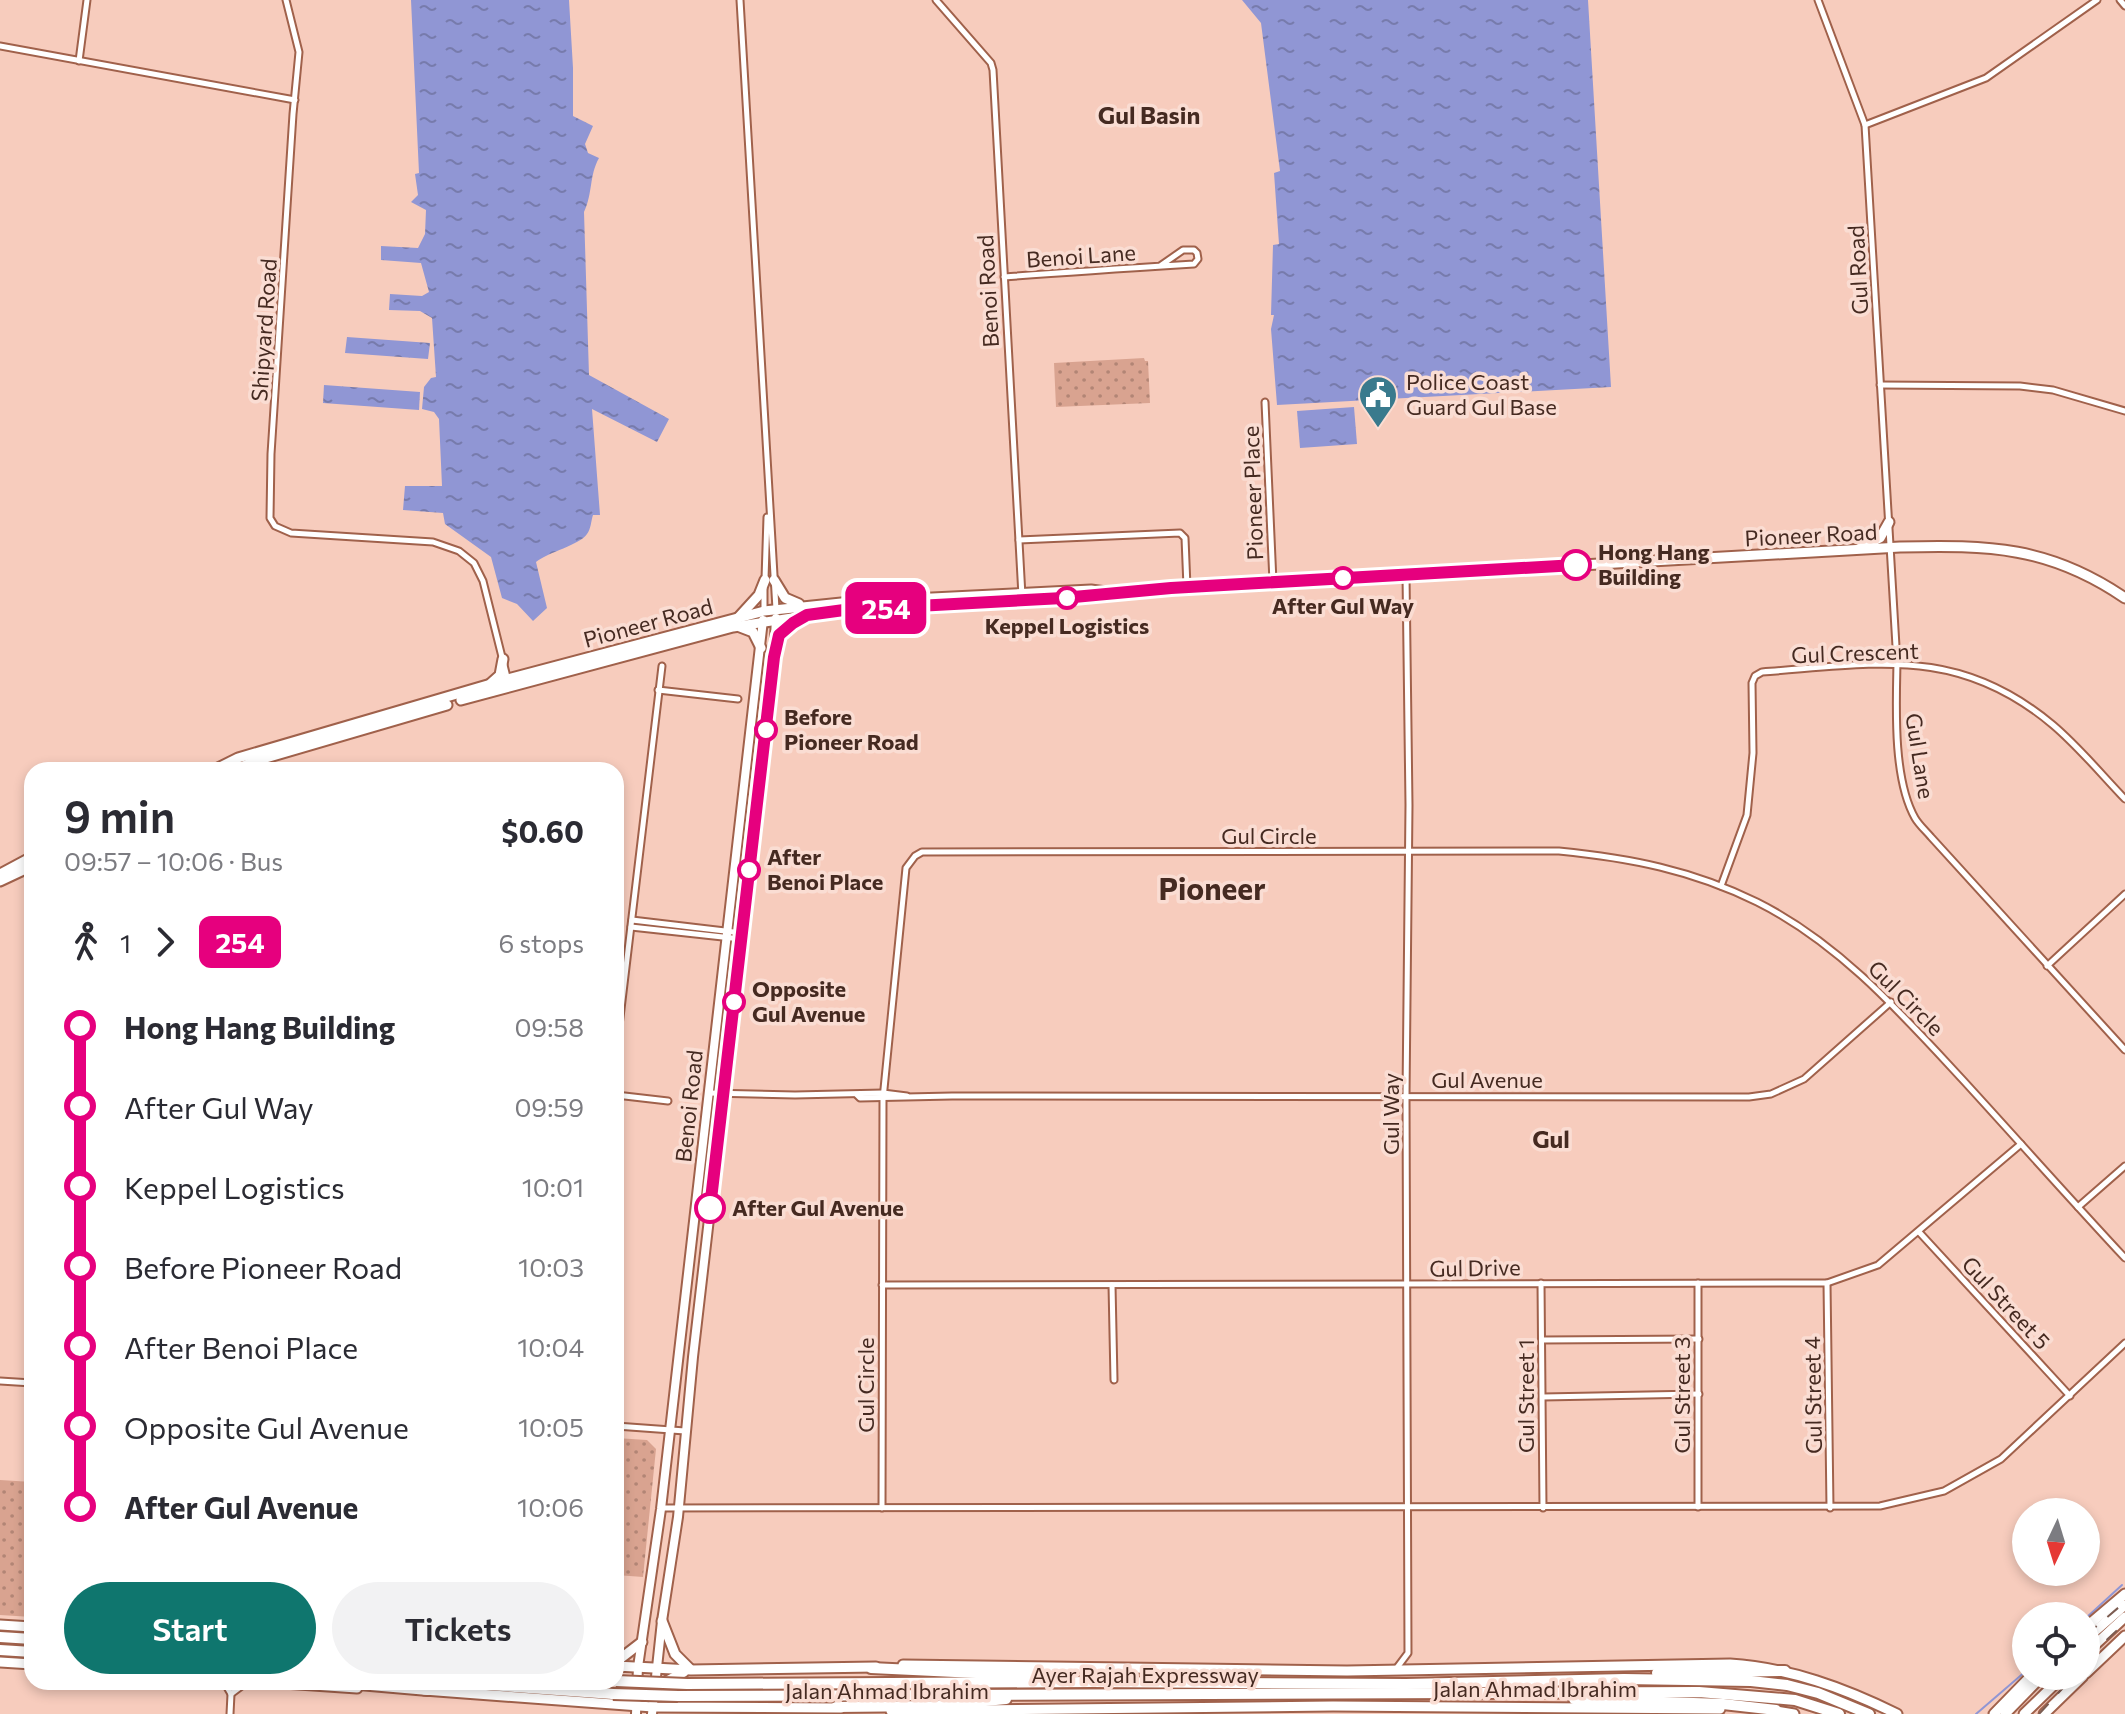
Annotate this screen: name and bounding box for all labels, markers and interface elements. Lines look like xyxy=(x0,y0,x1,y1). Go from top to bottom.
district label: Gul Basin xyxy=(1098,100,1200,129)
street label: Gul Road xyxy=(1842,225,1873,315)
street label: Benoi Road xyxy=(971,234,1004,348)
street label: Benoi Lane xyxy=(1025,238,1137,273)
street label: Shipyard Road xyxy=(245,258,282,402)
place label: Police Coast Guard Gul Base xyxy=(1406,368,1557,420)
public building icon: Police Coast Guard Gul Base xyxy=(1357,374,1399,429)
street label: Pioneer Place xyxy=(1237,425,1268,561)
street label: Pioneer Road xyxy=(1744,518,1878,551)
place label: Hong Hang Building xyxy=(1598,538,1710,590)
marker: Hong Hang Building xyxy=(1561,550,1591,580)
marker: After Gul Way xyxy=(1332,567,1354,589)
line badge: 254 xyxy=(840,582,932,634)
marker: Keppel Logistics xyxy=(1056,587,1078,609)
text: 254 xyxy=(861,591,911,625)
street label: Pioneer Road xyxy=(580,592,716,653)
place label: After Gul Way xyxy=(1272,592,1414,619)
place label: Keppel Logistics xyxy=(985,612,1149,639)
street label: Gul Crescent xyxy=(1791,637,1919,668)
place label: Before Pioneer Road xyxy=(784,703,919,755)
street label: Gul Lane xyxy=(1900,711,1941,801)
marker: Before Pioneer Road xyxy=(755,719,777,741)
text: 9 min xyxy=(64,788,175,842)
text: $0.60 xyxy=(501,812,584,849)
street label: Gul Circle xyxy=(1221,822,1317,849)
place label: After Benoi Place xyxy=(767,843,883,895)
text: 09:57 – 10:06 · Bus xyxy=(64,845,283,876)
marker: After Benoi Place xyxy=(738,859,760,881)
district label: Pioneer xyxy=(1158,869,1266,906)
icon: walk xyxy=(64,920,108,964)
icon: forward xyxy=(143,920,187,964)
text: 254 xyxy=(215,925,265,959)
text: 1 xyxy=(120,927,131,958)
text: 6 stops xyxy=(499,927,584,958)
street label: Gul Circle xyxy=(1863,954,1950,1041)
place label: Opposite Gul Avenue xyxy=(752,975,865,1027)
marker: Opposite Gul Avenue xyxy=(723,991,745,1013)
text: Hong Hang Building xyxy=(124,1008,395,1045)
text: 09:58 xyxy=(514,1011,584,1042)
street label: Benoi Road xyxy=(669,1048,708,1163)
street label: Gul Avenue xyxy=(1431,1066,1543,1093)
street label: Gul Way xyxy=(1377,1073,1404,1155)
text: After Gul Way xyxy=(124,1088,314,1125)
text: 09:59 xyxy=(514,1091,584,1122)
district label: Gul xyxy=(1532,1124,1570,1153)
text: Keppel Logistics xyxy=(124,1168,345,1205)
text: 10:01 xyxy=(522,1171,584,1202)
marker: After Gul Avenue xyxy=(695,1193,725,1223)
place label: After Gul Avenue xyxy=(732,1194,904,1221)
text: Before Pioneer Road xyxy=(124,1248,402,1285)
text: 10:03 xyxy=(518,1251,584,1282)
street label: Gul Street 5 xyxy=(1957,1251,2056,1355)
street label: Gul Drive xyxy=(1429,1253,1521,1282)
text: After Benoi Place xyxy=(124,1328,358,1365)
text: 10:04 xyxy=(517,1331,584,1362)
street label: Gul Street 3 xyxy=(1668,1336,1695,1454)
street label: Gul Street 4 xyxy=(1798,1336,1827,1454)
street label: Gul Circle xyxy=(852,1337,879,1433)
street label: Gul Street 1 xyxy=(1512,1339,1539,1453)
text: Opposite Gul Avenue xyxy=(124,1408,409,1445)
text: 10:05 xyxy=(518,1411,584,1442)
text: After Gul Avenue xyxy=(124,1488,358,1525)
text: 10:06 xyxy=(517,1491,584,1522)
north arrow xyxy=(2012,1498,2100,1586)
map controls xyxy=(2012,1498,2100,1690)
button: Start xyxy=(64,1582,316,1674)
button: Tickets xyxy=(332,1582,584,1674)
button: locate xyxy=(2012,1602,2100,1690)
street label: Ayer Rajah Expressway xyxy=(1031,1661,1259,1688)
street label: Jalan Ahmad Ibrahim xyxy=(1433,1675,1637,1702)
street label: Jalan Ahmad Ibrahim xyxy=(785,1677,989,1704)

